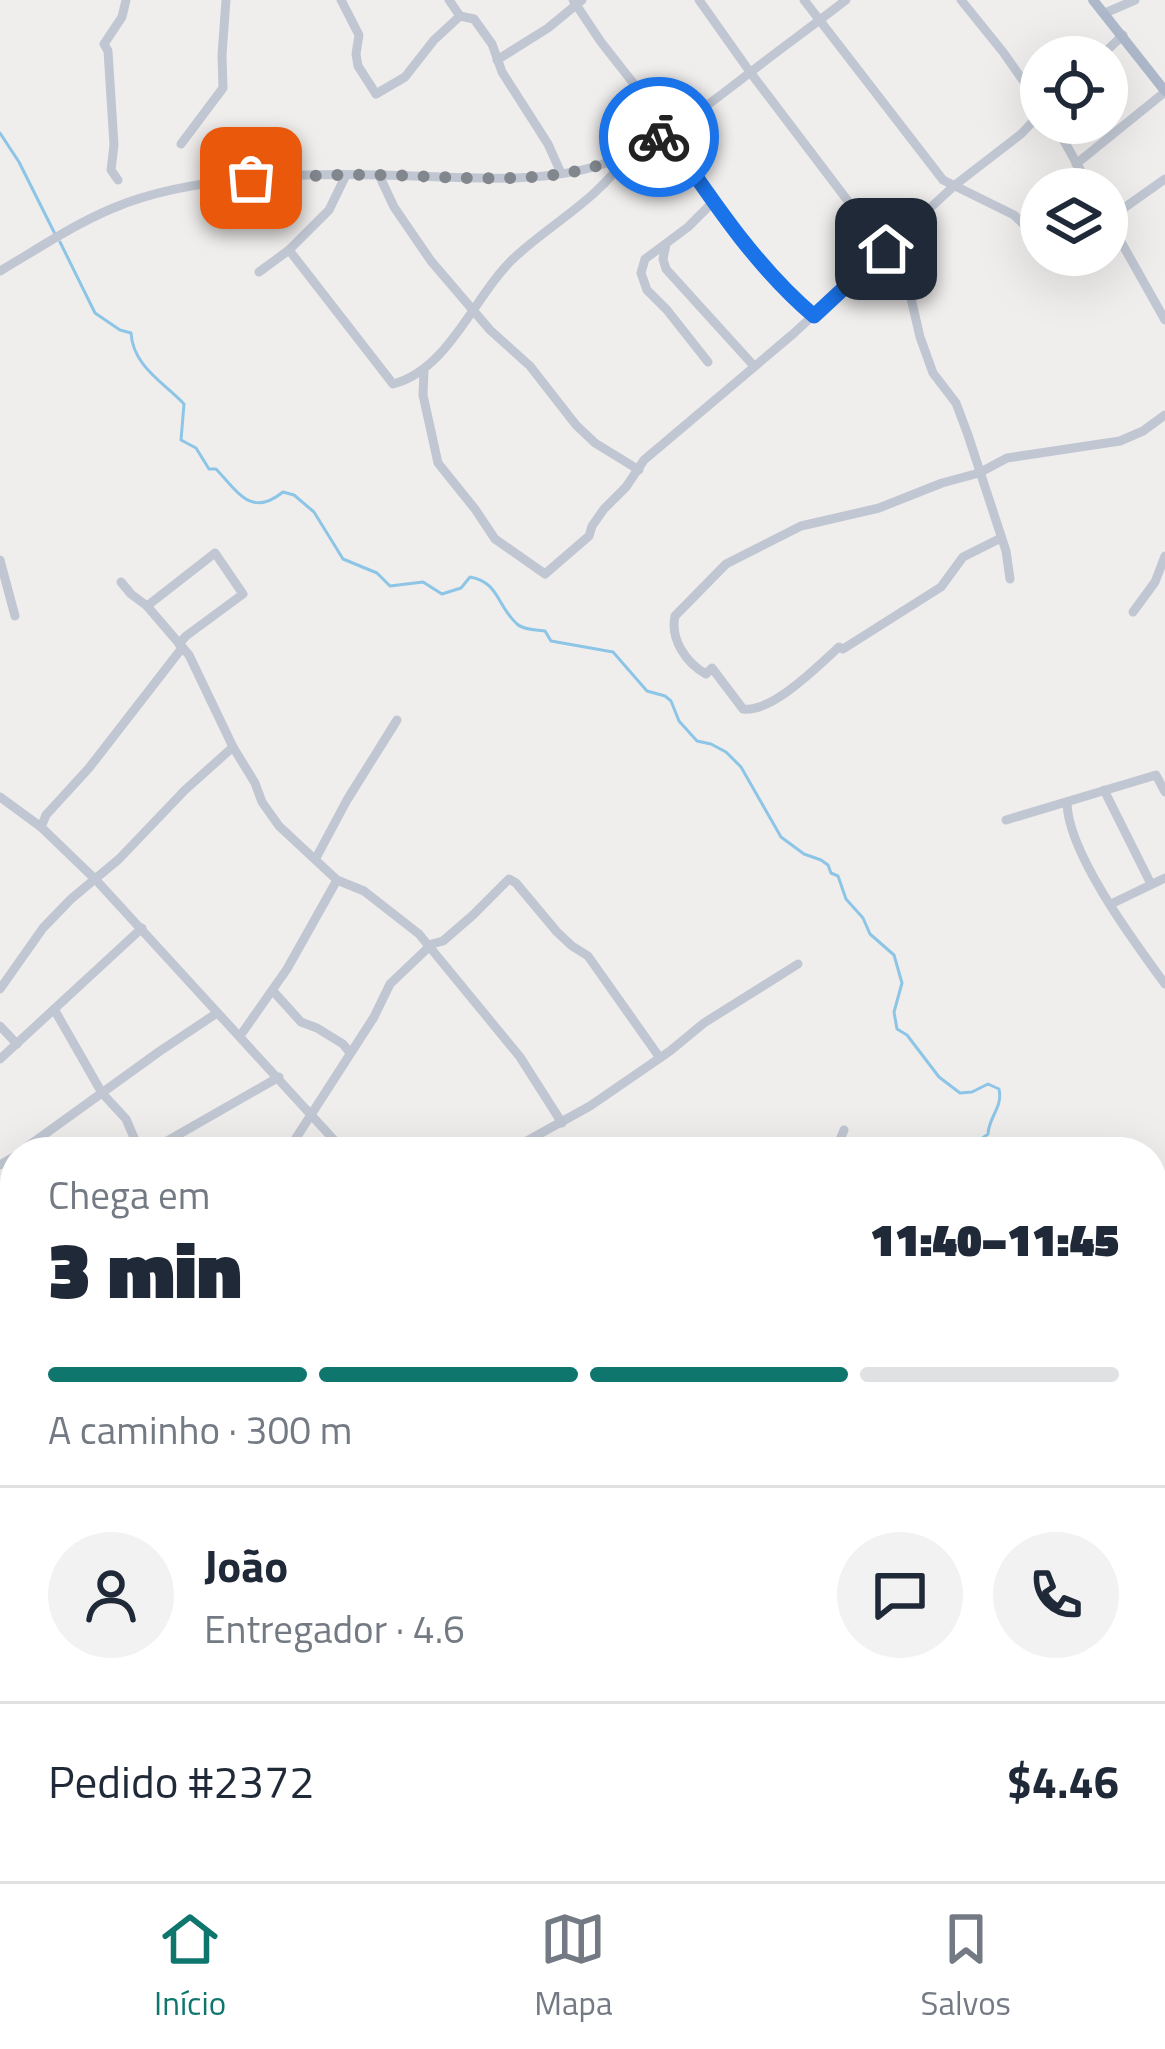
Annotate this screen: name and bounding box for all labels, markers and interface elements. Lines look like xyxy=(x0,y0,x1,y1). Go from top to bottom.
map controls xyxy=(1020,36,1128,276)
button: locate xyxy=(1020,36,1128,144)
courier xyxy=(599,77,719,197)
icon: bike xyxy=(626,104,692,170)
pin xyxy=(200,127,302,229)
icon: bag xyxy=(218,145,284,211)
button: layers xyxy=(1020,168,1128,276)
pin xyxy=(835,198,937,300)
icon: home xyxy=(853,216,919,282)
text: Chega em xyxy=(48,1165,210,1224)
text: 11:40–11:45 xyxy=(870,1205,1119,1273)
text: 3 min xyxy=(48,1210,242,1328)
text: A caminho · 300 m xyxy=(48,1400,352,1459)
text: João xyxy=(204,1531,288,1599)
button: person xyxy=(48,1532,174,1658)
button: chat xyxy=(837,1532,963,1658)
button: phone xyxy=(993,1532,1119,1658)
text: Entregador · 4.6 xyxy=(204,1599,465,1658)
text: Pedido #2372 xyxy=(48,1747,314,1815)
text: $4.46 xyxy=(1007,1747,1119,1815)
tab: Início xyxy=(154,1906,226,2028)
tab: Mapa xyxy=(534,1906,612,2028)
tab: Salvos xyxy=(921,1906,1011,2028)

